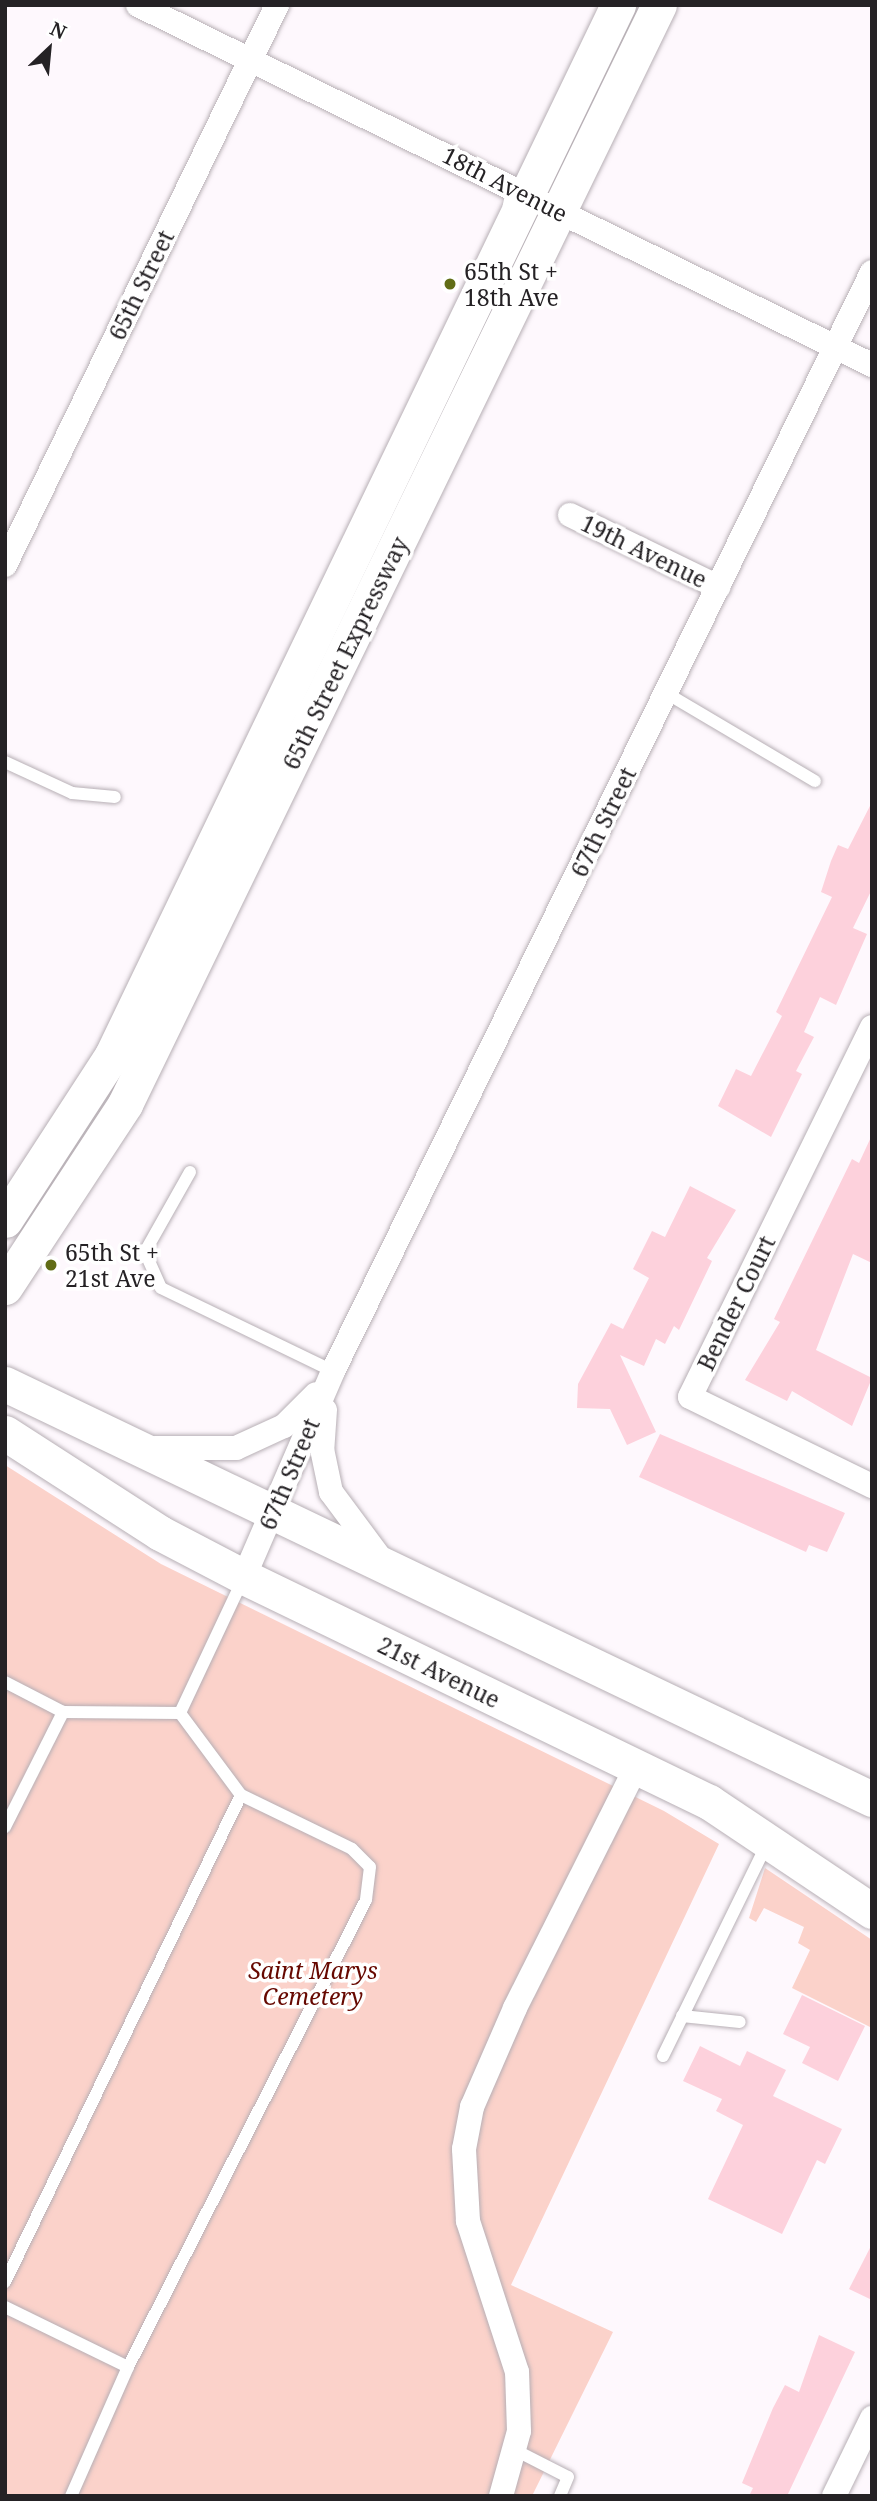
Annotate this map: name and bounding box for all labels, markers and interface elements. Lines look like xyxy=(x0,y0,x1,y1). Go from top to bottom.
north arrow xyxy=(14,14,84,84)
text: N xyxy=(46,15,71,45)
street label: 18th Avenue xyxy=(438,141,572,227)
street label: 65th Street xyxy=(103,226,179,344)
place label: 65th St + 18th Ave xyxy=(464,257,559,311)
marker: 65th St + 18th Ave xyxy=(442,276,458,292)
street label: 19th Avenue xyxy=(577,509,711,593)
street label: 65th Street Expressway xyxy=(277,532,413,774)
street label: 67th Street xyxy=(565,763,641,881)
street label: Bender Court xyxy=(692,1231,780,1375)
place label: 65th St + 21st Ave xyxy=(65,1238,159,1292)
marker: 65th St + 21st Ave xyxy=(43,1257,59,1273)
street label: 67th Street xyxy=(253,1414,325,1534)
street label: 21st Avenue xyxy=(373,1631,505,1713)
park label: Saint Marys Cemetery xyxy=(248,1956,378,2010)

